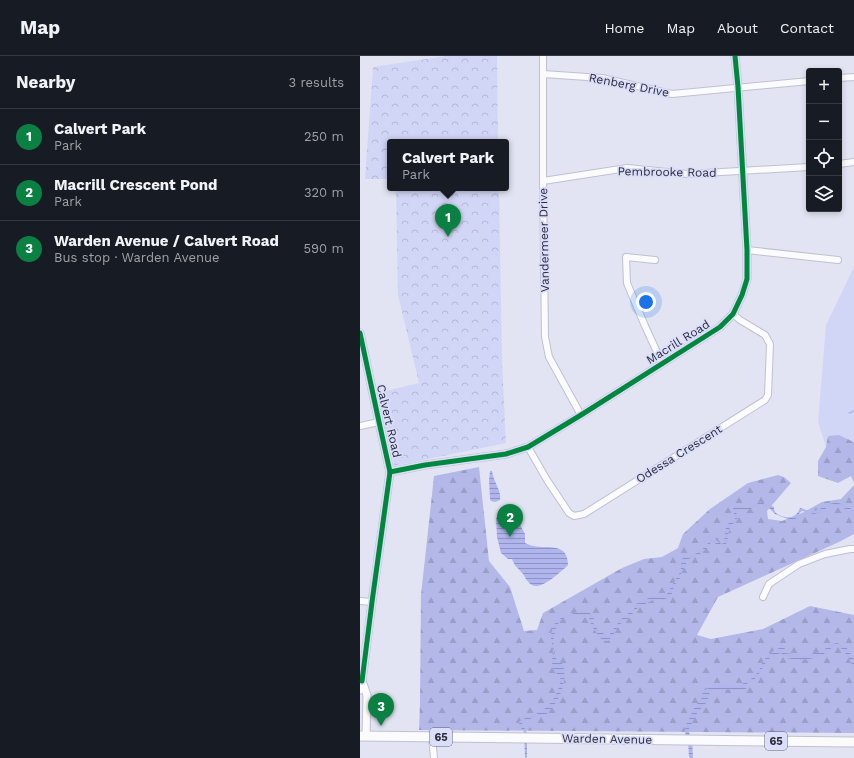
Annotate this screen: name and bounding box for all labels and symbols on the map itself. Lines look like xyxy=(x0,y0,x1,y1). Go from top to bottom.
street label: Renberg Drive xyxy=(588,70,670,100)
street label: Pembrooke Road xyxy=(617,164,717,180)
street label: Vandermeer Drive xyxy=(536,188,552,292)
pin: 1 xyxy=(435,204,461,237)
your location xyxy=(636,292,656,312)
street label: Macrill Road xyxy=(644,317,712,367)
street label: Calvert Road xyxy=(374,383,404,459)
street label: Odessa Crescent xyxy=(633,422,725,486)
pin: 2 xyxy=(497,504,523,537)
pin: 3 xyxy=(368,693,394,726)
road number: 65 xyxy=(430,728,452,746)
street label: Warden Avenue xyxy=(562,731,652,747)
road number: 65 xyxy=(765,732,787,750)

